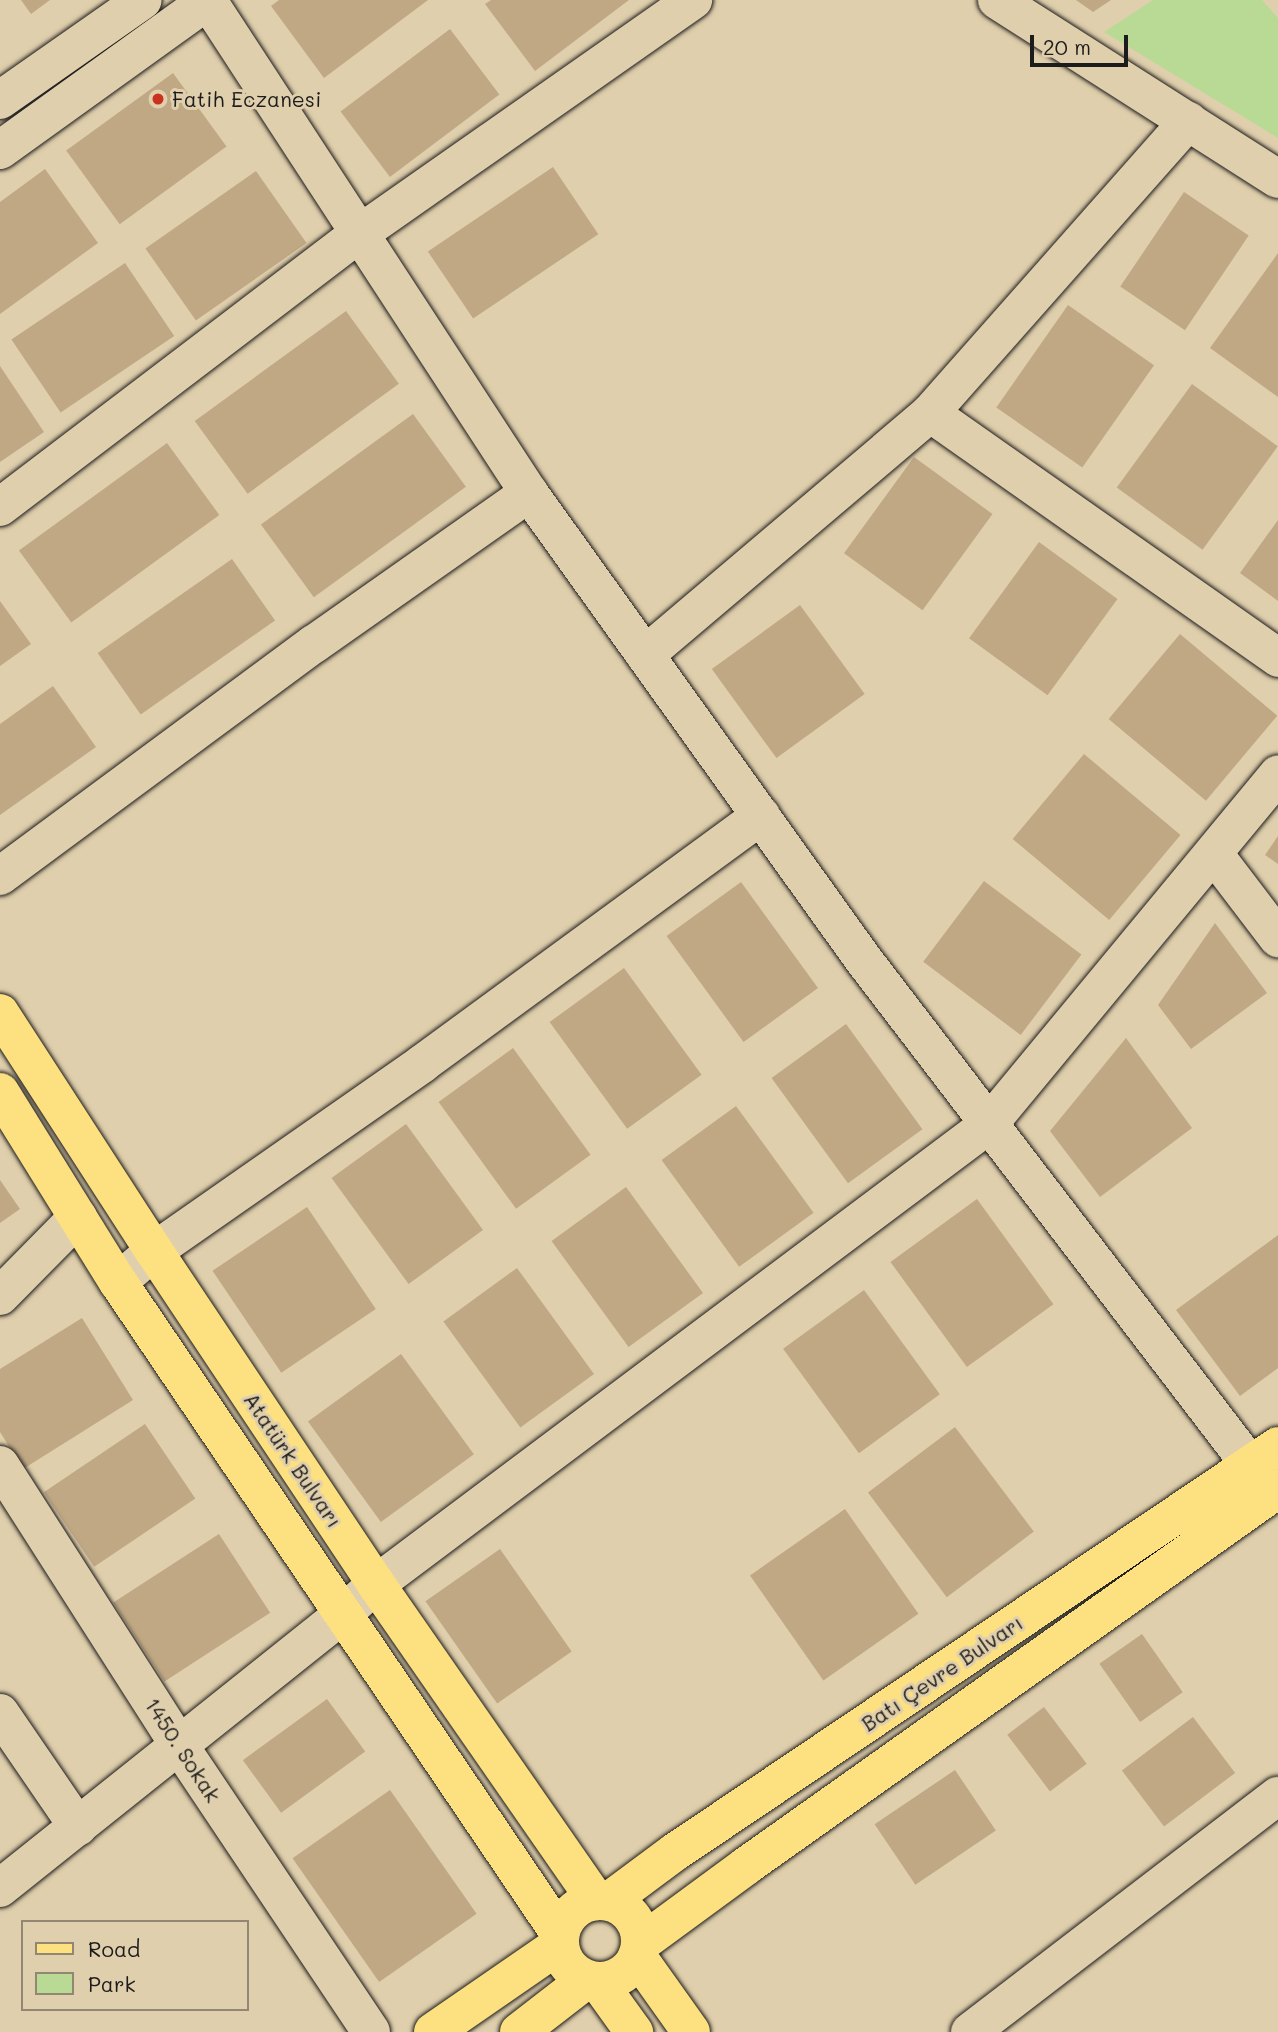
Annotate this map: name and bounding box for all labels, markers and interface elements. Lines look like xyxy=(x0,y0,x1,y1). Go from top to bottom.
scale bar xyxy=(1033,21,1131,65)
text: 20 m xyxy=(1043,33,1091,60)
place label: Fatih Eczanesi xyxy=(172,86,321,112)
marker: Fatih Eczanesi xyxy=(150,91,166,107)
street label: Atatürk Bulvarı xyxy=(239,1388,347,1532)
street label: Batı Çevre Bulvarı xyxy=(857,1610,1027,1736)
street label: 1450. Sokak xyxy=(140,1693,226,1807)
legend xyxy=(21,1920,248,2011)
text: Road xyxy=(88,1935,140,1962)
text: Park xyxy=(88,1970,136,1997)

